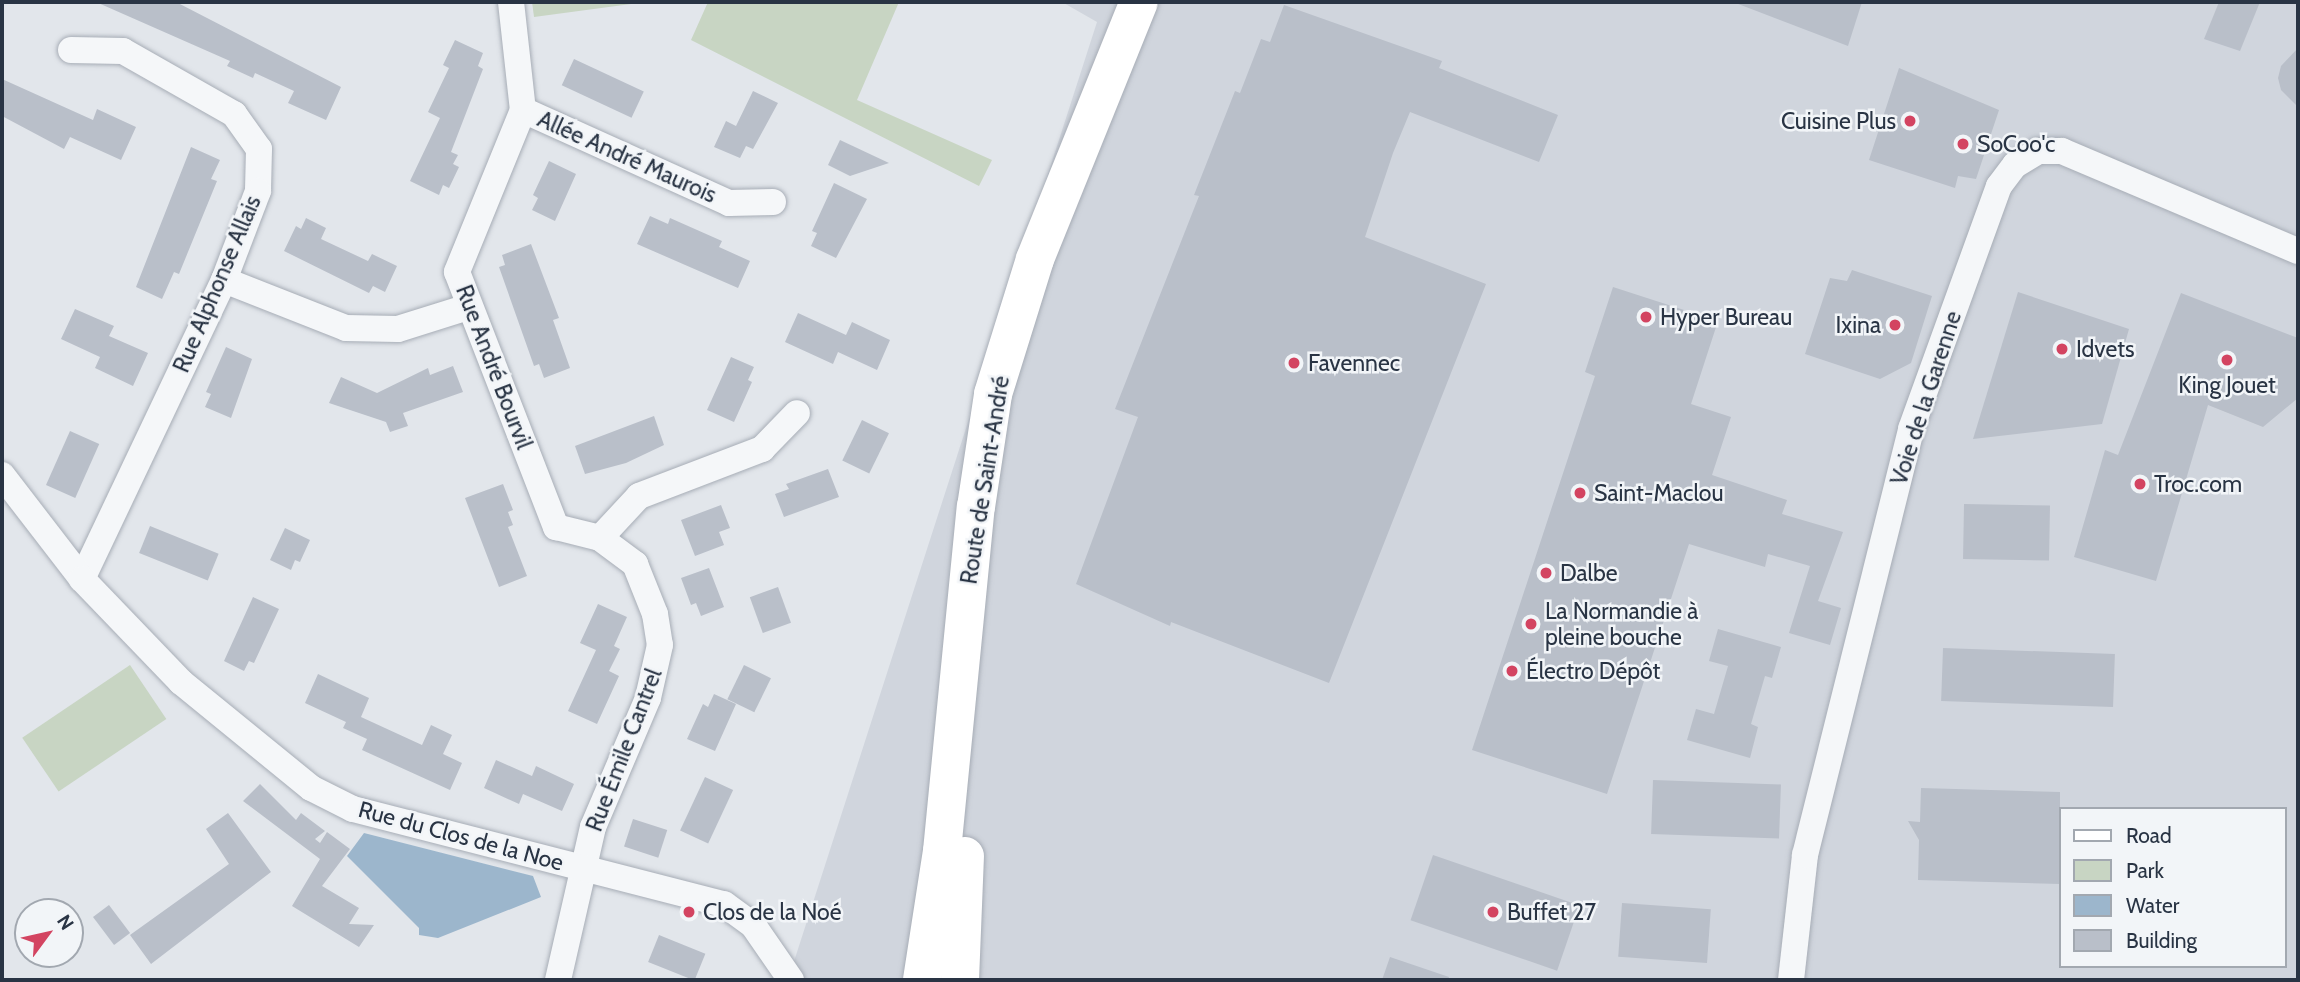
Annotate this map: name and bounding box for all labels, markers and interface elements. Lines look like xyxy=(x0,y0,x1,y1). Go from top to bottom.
street label: Allée André Maurois xyxy=(533,105,721,209)
place label: Cuisine Plus xyxy=(1781,107,1896,135)
marker: Cuisine Plus xyxy=(1902,113,1918,129)
place label: SoCoo'c xyxy=(1977,130,2055,158)
marker: SoCoo'c xyxy=(1955,136,1971,152)
street label: Rue Alphonse Allais xyxy=(167,191,267,377)
street label: Rue André Bourvil xyxy=(450,281,538,453)
place label: Hyper Bureau xyxy=(1660,303,1792,331)
street label: Voie de la Garenne xyxy=(1885,308,1967,488)
marker: Hyper Bureau xyxy=(1638,309,1654,325)
place label: Ixina xyxy=(1835,311,1881,339)
marker: Ixina xyxy=(1887,317,1903,333)
place label: Idvets xyxy=(2076,335,2134,363)
marker: Idvets xyxy=(2054,341,2070,357)
place label: Favennec xyxy=(1308,349,1400,377)
marker: King Jouet xyxy=(2219,352,2235,368)
marker: Favennec xyxy=(1286,355,1302,371)
place label: King Jouet xyxy=(2178,371,2276,399)
street label: Route de Saint-André xyxy=(955,374,1015,586)
place label: Troc.com xyxy=(2154,470,2242,498)
marker: Troc.com xyxy=(2132,476,2148,492)
place label: Saint-Maclou xyxy=(1594,479,1724,507)
marker: Saint-Maclou xyxy=(1572,485,1588,501)
place label: Dalbe xyxy=(1560,559,1618,587)
marker: Dalbe xyxy=(1538,565,1554,581)
place label: La Normandie à pleine bouche xyxy=(1545,597,1698,651)
marker: La Normandie à pleine bouche xyxy=(1523,616,1539,632)
place label: Électro Dépôt xyxy=(1526,657,1660,685)
marker: Électro Dépôt xyxy=(1504,663,1520,679)
street label: Rue Émile Cantrel xyxy=(580,665,668,835)
street label: Rue du Clos de la Noe xyxy=(355,795,567,877)
legend xyxy=(2058,807,2286,968)
text: Road xyxy=(2126,823,2172,848)
text: Park xyxy=(2126,858,2164,883)
text: Water xyxy=(2126,893,2179,918)
north arrow xyxy=(14,898,84,968)
place label: Clos de la Noé xyxy=(703,898,841,926)
place label: Buffet 27 xyxy=(1507,898,1596,926)
marker: Clos de la Noé xyxy=(681,904,697,920)
marker: Buffet 27 xyxy=(1485,904,1501,920)
text: N xyxy=(52,910,79,934)
text: Building xyxy=(2126,928,2197,953)

